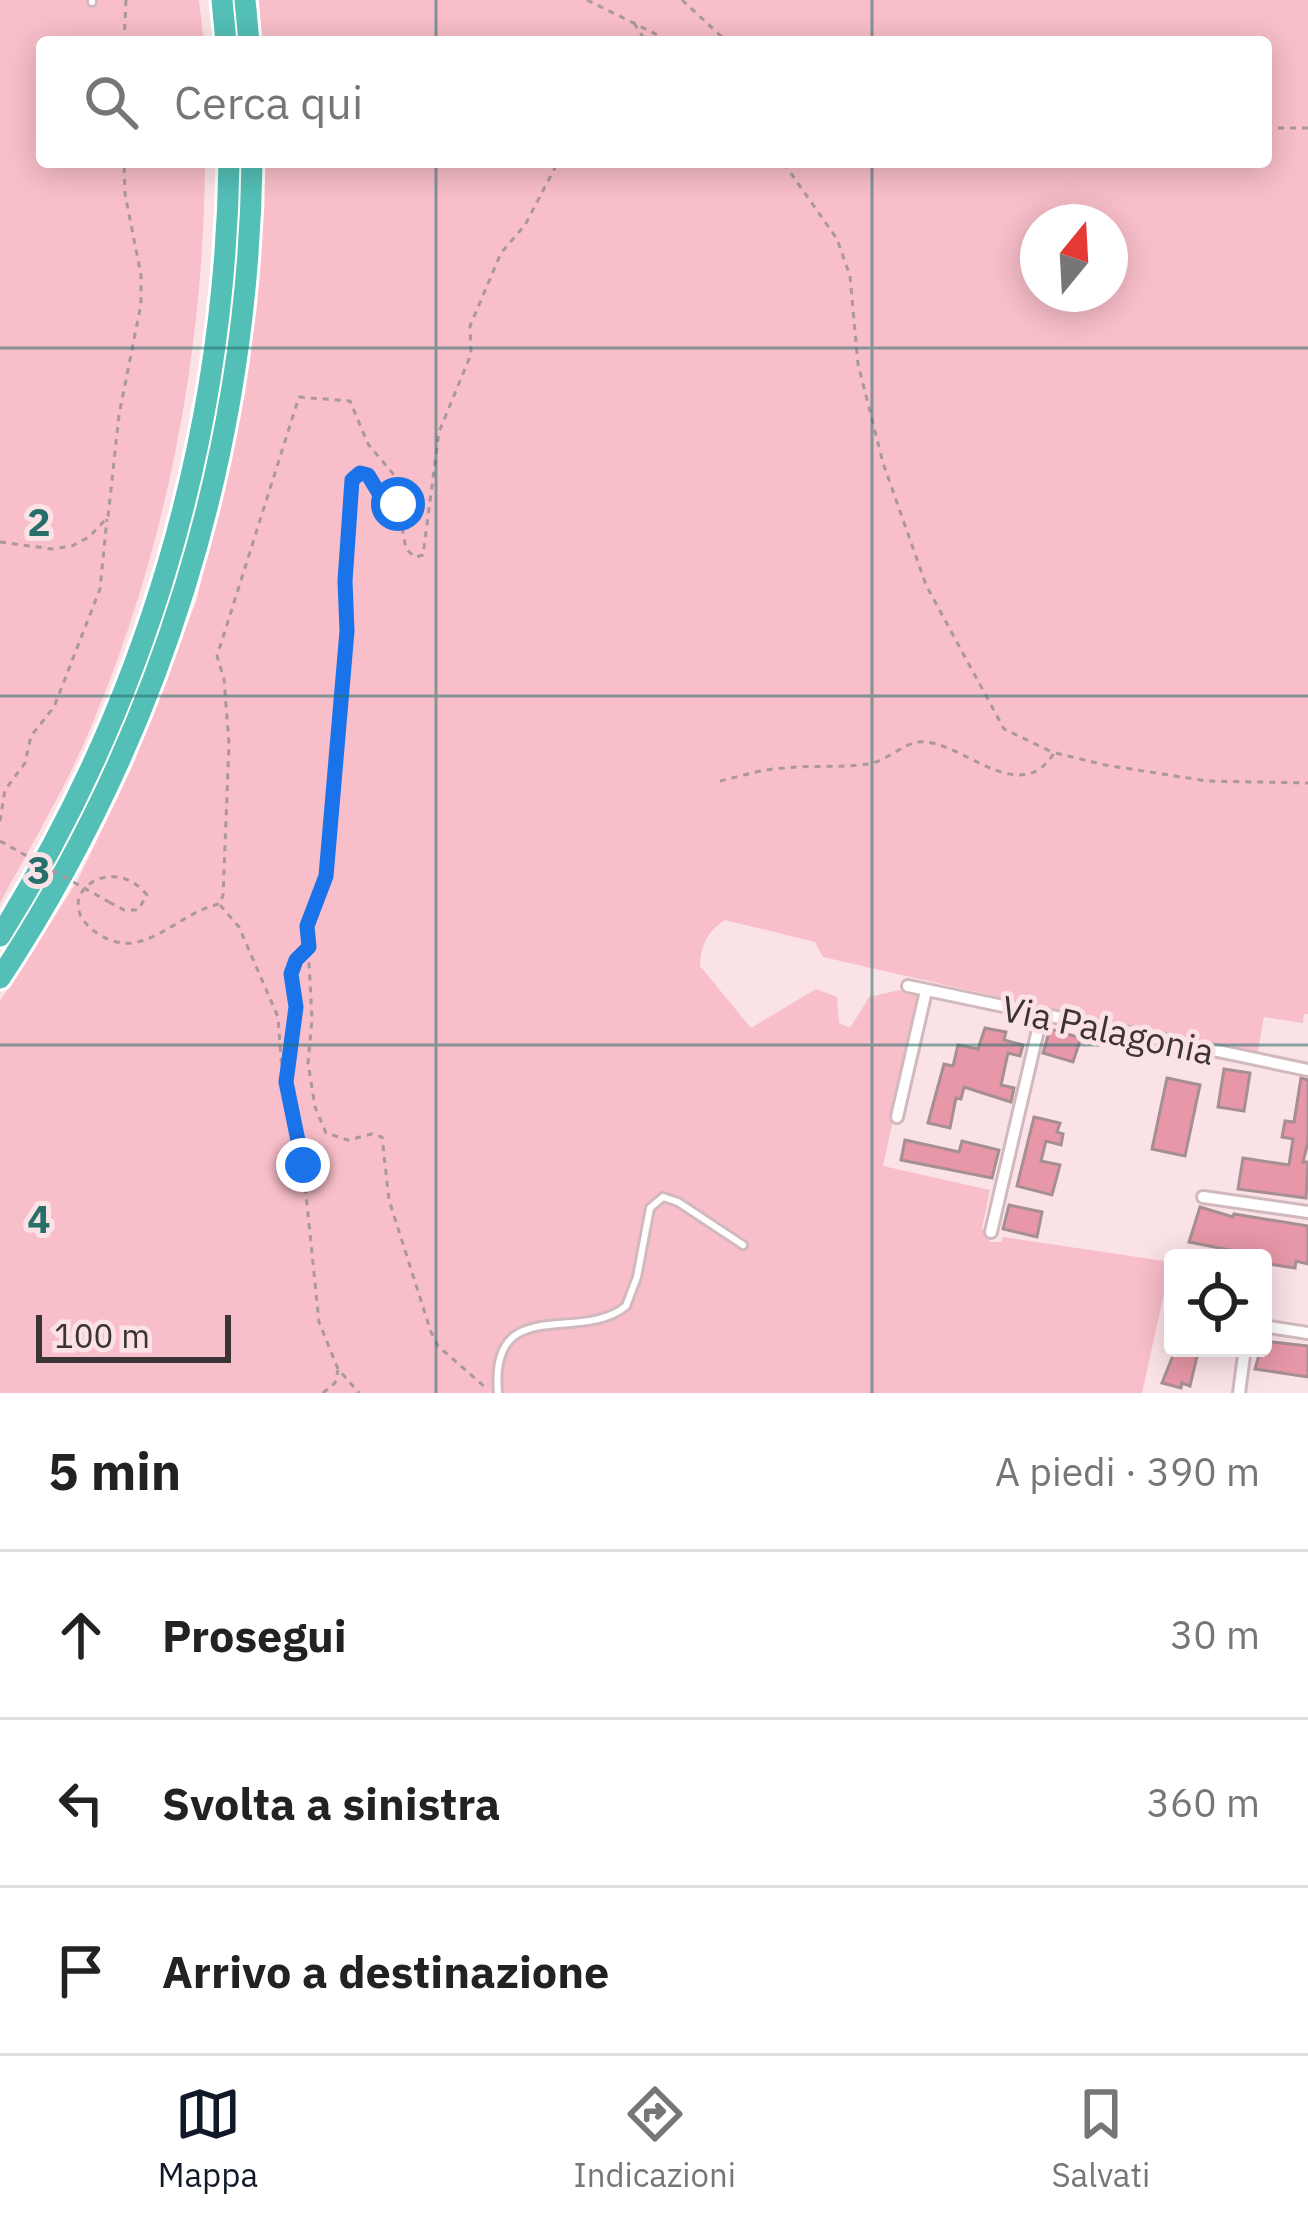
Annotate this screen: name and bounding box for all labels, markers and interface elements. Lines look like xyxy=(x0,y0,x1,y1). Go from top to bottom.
search box xyxy=(36,36,1272,168)
icon: search xyxy=(78,69,144,135)
text: Cerca qui xyxy=(174,73,363,131)
north arrow xyxy=(1020,204,1128,312)
route start xyxy=(371,477,425,531)
text: 2 xyxy=(27,496,51,547)
text: 3 xyxy=(27,844,51,895)
street label: Via Palagonia xyxy=(998,984,1219,1075)
route end xyxy=(276,1138,330,1192)
text: 4 xyxy=(27,1193,51,1244)
map controls xyxy=(1164,1249,1272,1357)
button: locate xyxy=(1164,1249,1272,1357)
scale bar xyxy=(36,1309,231,1362)
text: 100 m xyxy=(54,1314,150,1357)
text: 5 min xyxy=(48,1438,181,1504)
text: A piedi · 390 m xyxy=(995,1446,1260,1497)
icon: ahead xyxy=(48,1602,114,1668)
text: Prosegui xyxy=(162,1606,347,1664)
text: 30 m xyxy=(1170,1609,1260,1660)
icon: left xyxy=(48,1770,114,1836)
text: Svolta a sinistra xyxy=(162,1774,500,1832)
text: 360 m xyxy=(1147,1777,1260,1828)
icon: arrive xyxy=(48,1938,114,2004)
text: Arrivo a destinazione xyxy=(162,1942,609,2000)
tab: Mappa xyxy=(158,2081,258,2196)
tab: Indicazioni xyxy=(573,2081,736,2196)
tab: Salvati xyxy=(1051,2081,1150,2196)

